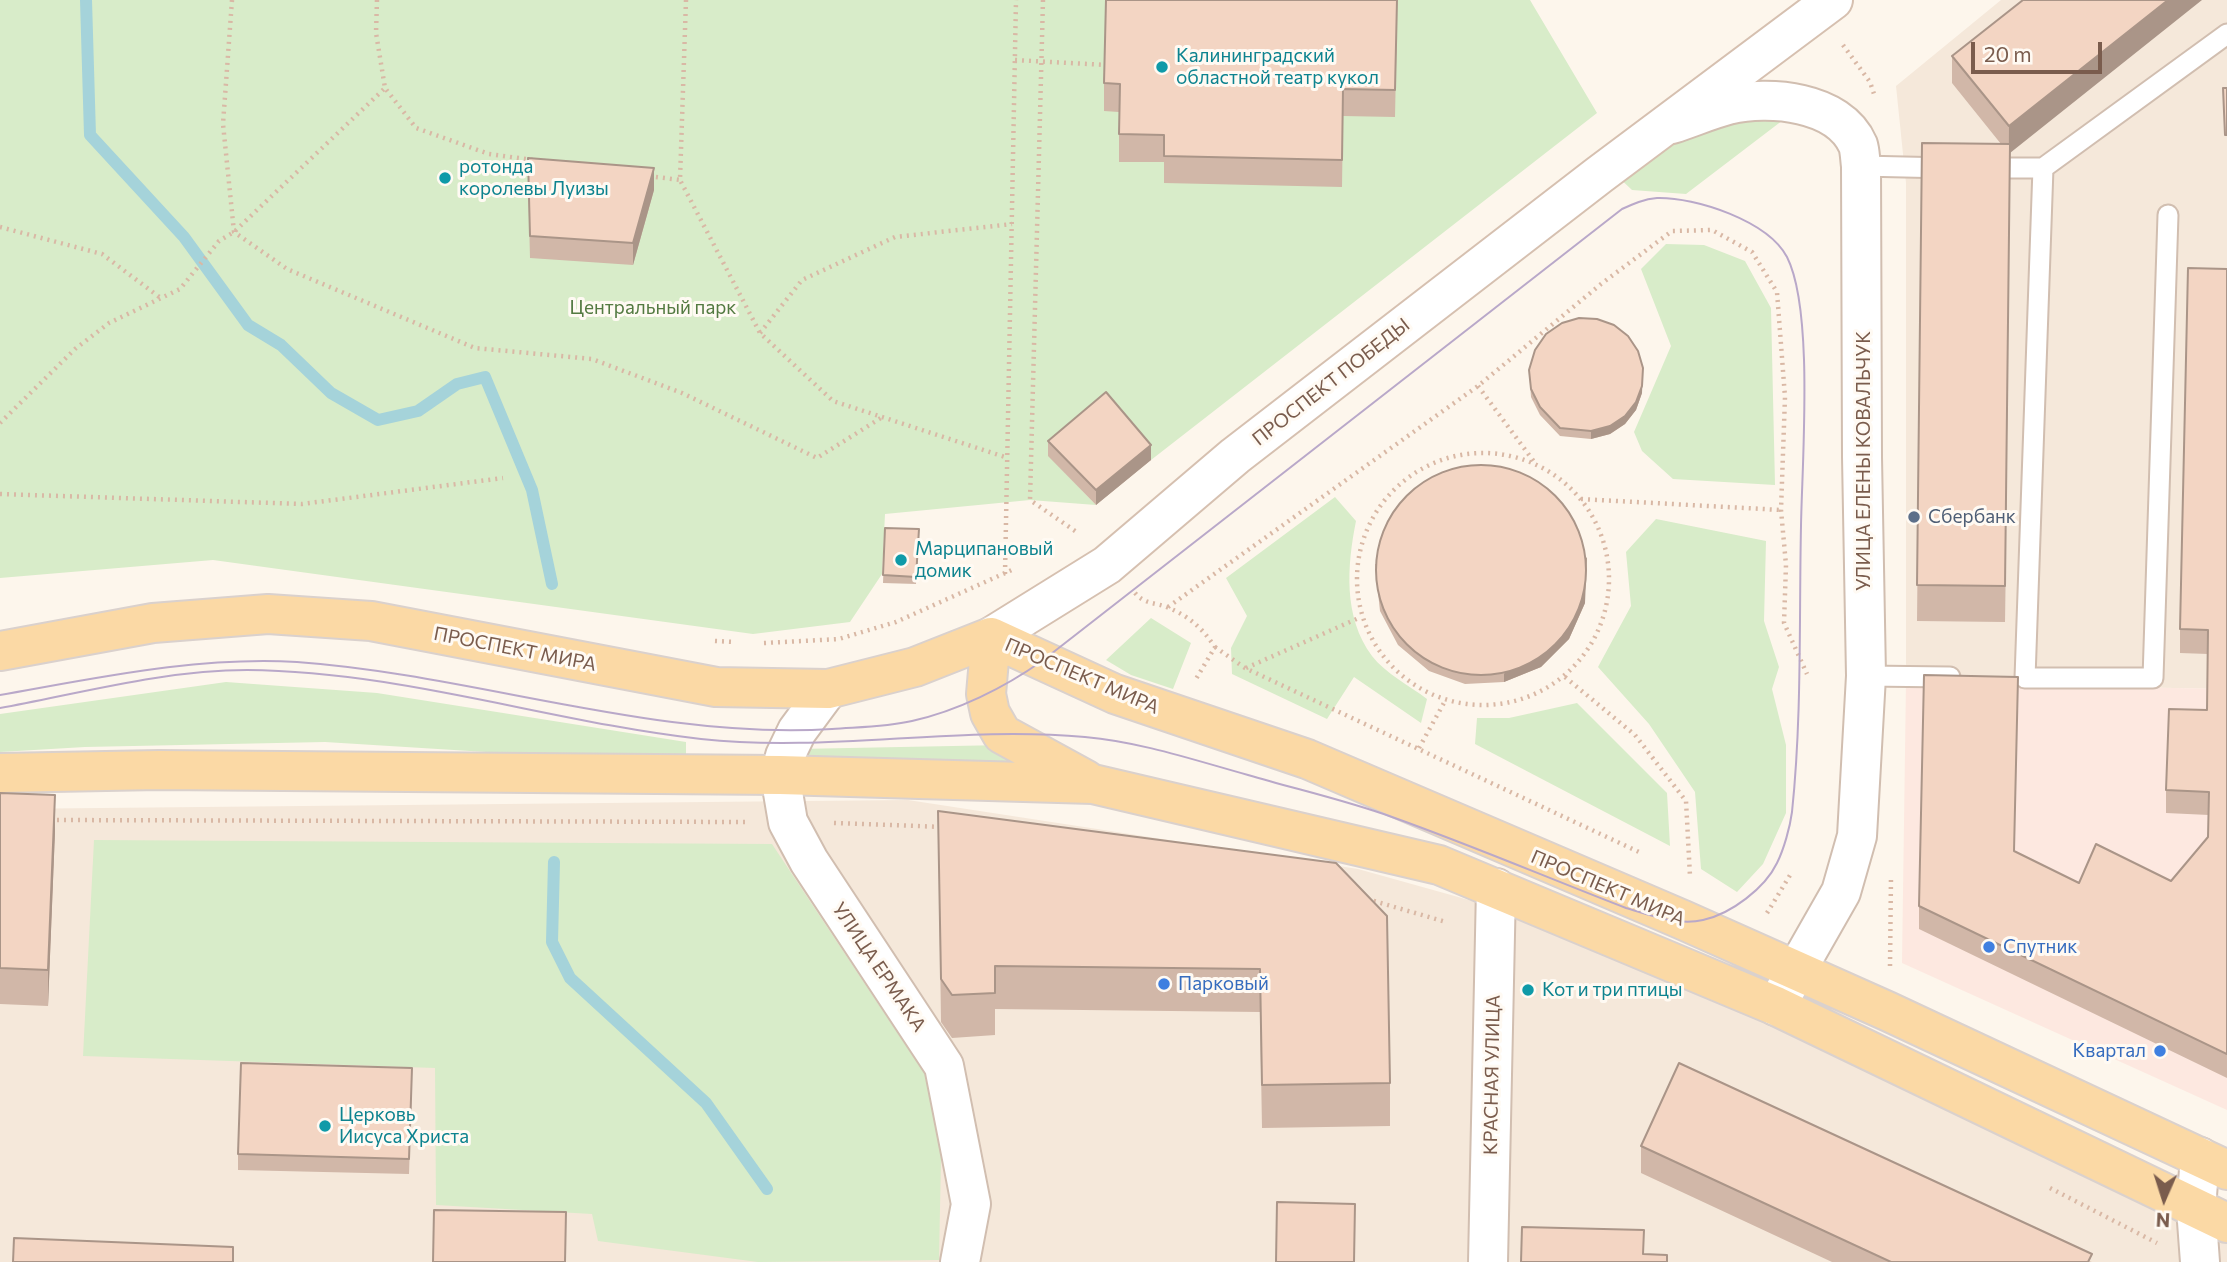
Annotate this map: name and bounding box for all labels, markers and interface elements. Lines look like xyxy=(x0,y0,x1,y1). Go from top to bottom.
scale bar xyxy=(1975,28,2106,72)
text: 20 m xyxy=(1984,41,2032,66)
place label: Калининградский областной театр кукол xyxy=(1176,45,1379,89)
marker: Калининградский областной театр кукол xyxy=(1154,59,1170,75)
place label: ротонда королевы Луизы xyxy=(459,156,609,200)
marker: ротонда королевы Луизы xyxy=(437,170,453,186)
park label: Центральный парк xyxy=(569,297,737,319)
street label: ПРОСПЕКТ ПОБЕДЫ xyxy=(1248,313,1414,451)
street label: УЛИЦА ЕЛЕНЫ КОВАЛЬЧУК xyxy=(1853,331,1875,591)
place label: Сбербанк xyxy=(1928,506,2016,528)
marker: Сбербанк xyxy=(1906,509,1922,525)
place label: Марципановый домик xyxy=(915,538,1054,582)
marker: Марципановый домик xyxy=(893,552,909,568)
street label: ПРОСПЕКТ МИРА xyxy=(432,622,598,676)
street label: ПРОСПЕКТ МИРА xyxy=(1002,633,1162,719)
street label: ПРОСПЕКТ МИРА xyxy=(1528,845,1688,931)
street label: УЛИЦА ЕРМАКА xyxy=(827,898,931,1036)
place label: Спутник xyxy=(2003,936,2077,958)
marker: Спутник xyxy=(1981,939,1997,955)
place label: Парковый xyxy=(1178,973,1269,995)
marker: Парковый xyxy=(1156,976,1172,992)
place label: Кот и три птицы xyxy=(1542,979,1682,1001)
marker: Кот и три птицы xyxy=(1520,982,1536,998)
street label: КРАСНАЯ УЛИЦА xyxy=(1479,995,1505,1155)
place label: Квартал xyxy=(2073,1040,2146,1062)
marker: Квартал xyxy=(2152,1043,2168,1059)
place label: Церковь Иисуса Христа xyxy=(339,1104,469,1148)
marker: Церковь Иисуса Христа xyxy=(317,1118,333,1134)
north arrow xyxy=(2129,1164,2199,1234)
text: N xyxy=(2155,1209,2171,1232)

